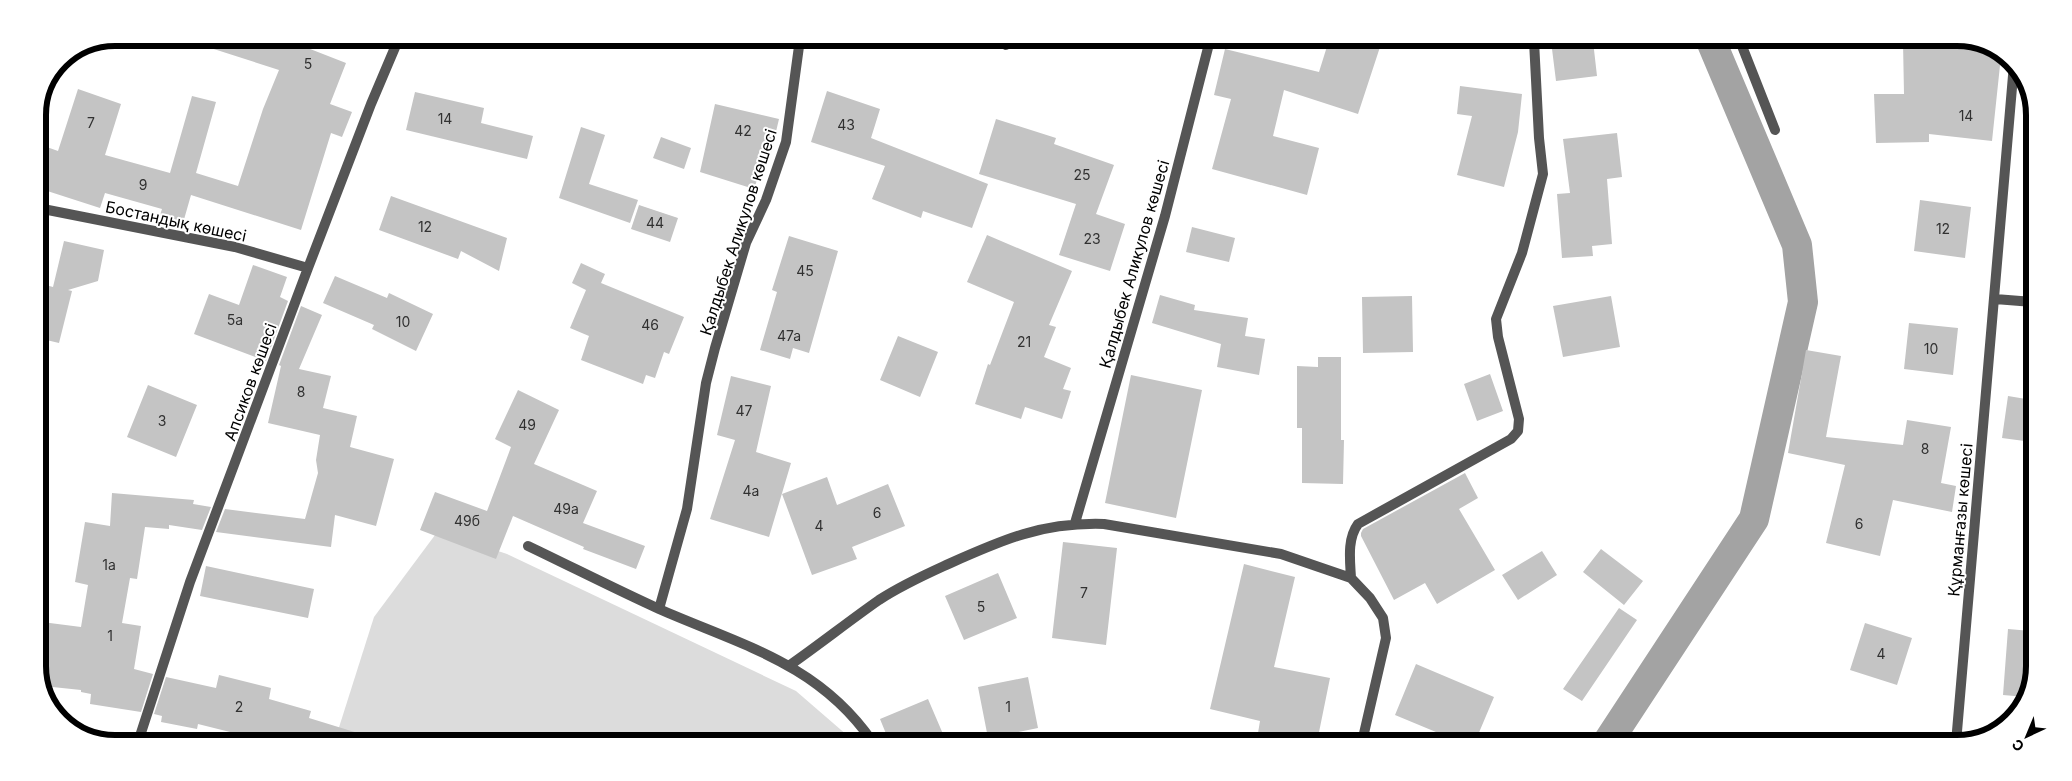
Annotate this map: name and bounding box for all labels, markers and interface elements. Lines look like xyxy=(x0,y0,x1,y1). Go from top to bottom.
house number: 5 xyxy=(304,55,312,72)
house number: 14 xyxy=(1959,107,1973,124)
house number: 14 xyxy=(438,110,452,127)
house number: 7 xyxy=(87,114,95,131)
house number: 43 xyxy=(837,116,855,133)
house number: 42 xyxy=(734,122,752,139)
street label: Қалдыбек Аликулов көшесі xyxy=(695,126,781,338)
street label: Қалдыбек Аликулов көшесі xyxy=(1095,158,1173,370)
house number: 25 xyxy=(1073,166,1091,183)
house number: 9 xyxy=(139,176,147,193)
street label: Бостандық көшесі xyxy=(104,196,248,246)
house number: 44 xyxy=(646,214,664,231)
house number: 12 xyxy=(418,218,432,235)
house number: 12 xyxy=(1936,220,1950,237)
house number: 23 xyxy=(1083,230,1101,247)
house number: 45 xyxy=(796,262,814,279)
house number: 5а xyxy=(227,311,243,328)
house number: 10 xyxy=(396,313,410,330)
house number: 46 xyxy=(641,316,659,333)
street label: Апсиков көшесі xyxy=(219,320,281,444)
house number: 47а xyxy=(777,327,801,344)
house number: 21 xyxy=(1017,333,1031,350)
house number: 10 xyxy=(1924,340,1938,357)
house number: 8 xyxy=(297,383,305,400)
house number: 47 xyxy=(736,402,753,419)
house number: 3 xyxy=(158,412,166,429)
house number: 49 xyxy=(518,416,536,433)
house number: 8 xyxy=(1921,440,1929,457)
street label: Құрманғазы көшесі xyxy=(1943,443,1977,597)
house number: 4а xyxy=(743,482,759,499)
house number: 49а xyxy=(553,500,579,517)
house number: 6 xyxy=(873,504,881,521)
house number: 49б xyxy=(454,512,480,529)
house number: 6 xyxy=(1855,515,1863,532)
house number: 4 xyxy=(814,517,824,534)
house number: 1а xyxy=(102,556,116,573)
house number: 7 xyxy=(1080,584,1088,601)
house number: 5 xyxy=(977,598,985,615)
house number: 1 xyxy=(107,627,113,644)
house number: 4 xyxy=(1876,645,1886,662)
house number: 2 xyxy=(235,698,243,715)
house number: 1 xyxy=(1005,698,1011,715)
north arrow xyxy=(2002,711,2052,761)
text: С xyxy=(2008,736,2027,755)

